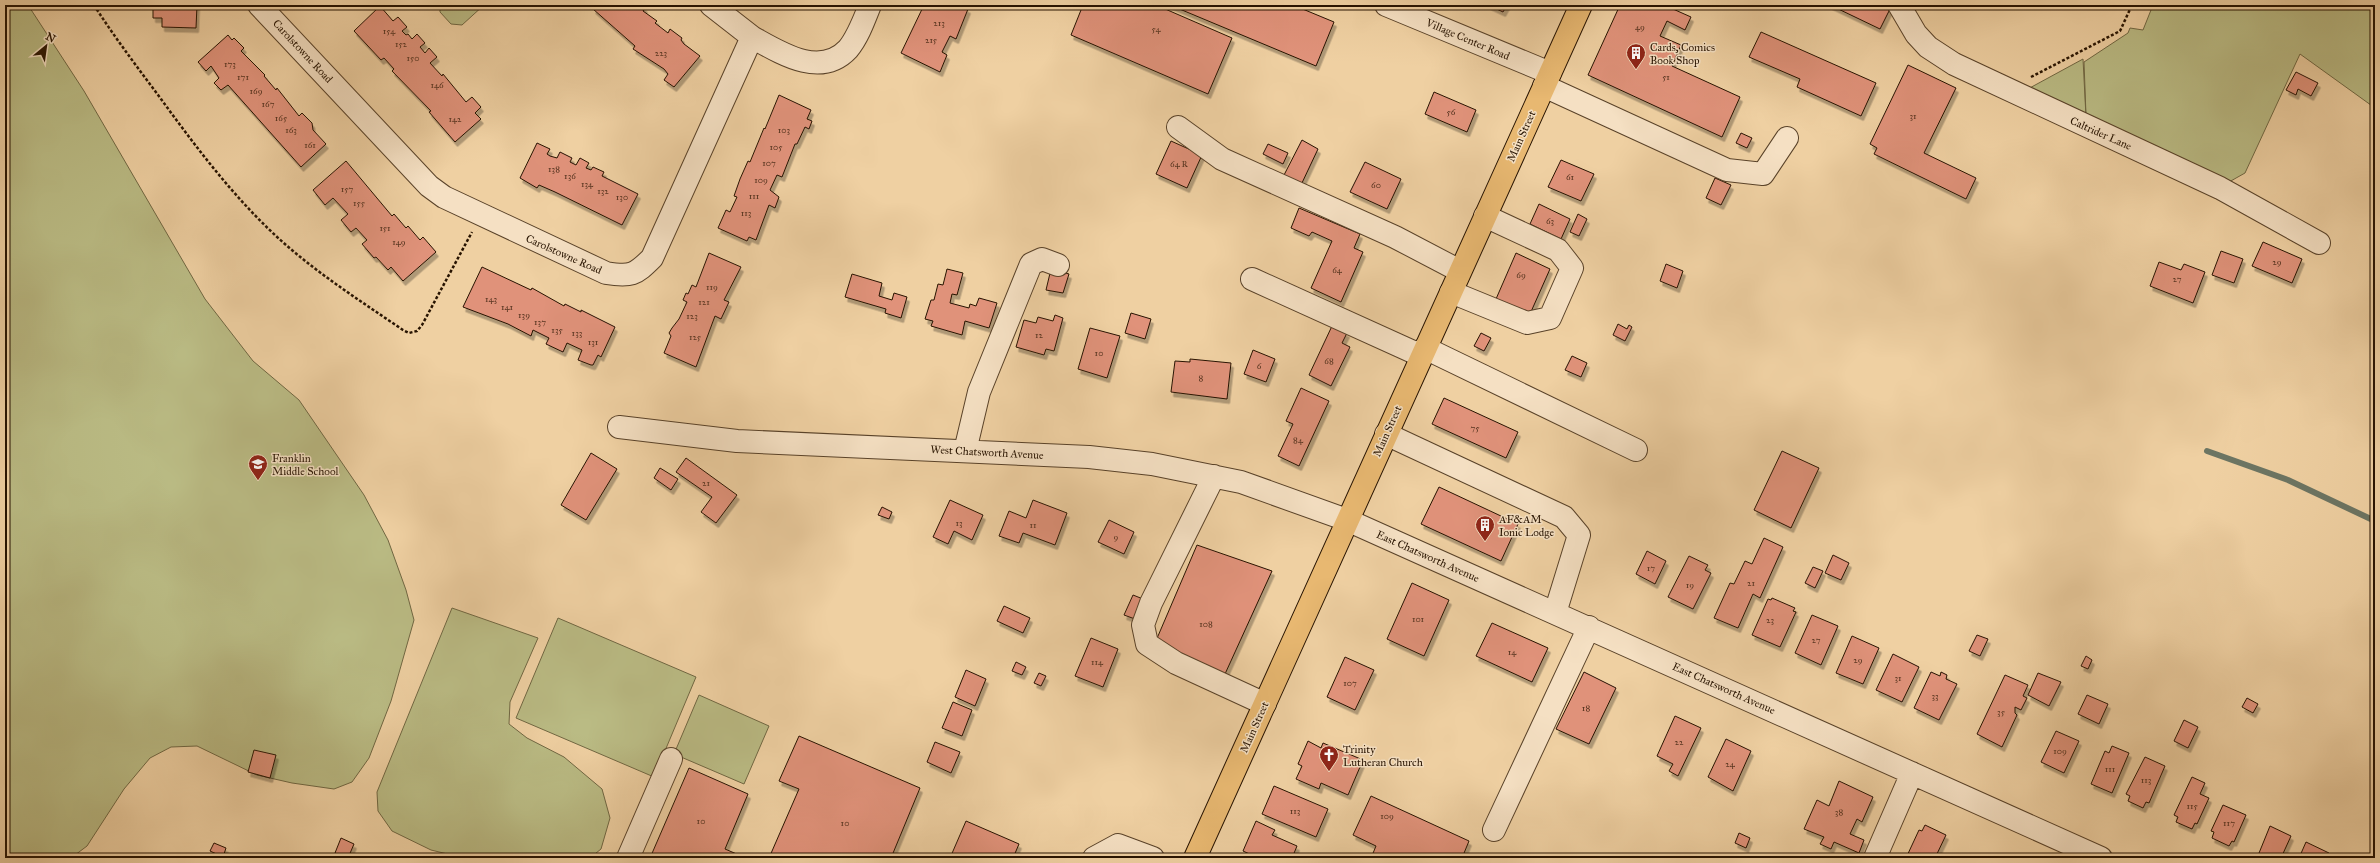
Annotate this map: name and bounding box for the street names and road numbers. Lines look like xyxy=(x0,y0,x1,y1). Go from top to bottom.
street label: Village Center Road xyxy=(1423,16,1512,63)
street label: Carolstowne Road xyxy=(270,17,336,86)
street label: Main Street xyxy=(1504,108,1539,164)
street label: Caltrider Lane xyxy=(2068,114,2134,153)
street label: Carolstowne Road xyxy=(524,232,604,277)
street label: Main Street xyxy=(1370,403,1405,459)
street label: West Chatsworth Avenue xyxy=(930,443,1044,462)
street label: East Chatsworth Avenue xyxy=(1374,528,1482,585)
street label: East Chatsworth Avenue xyxy=(1670,660,1778,717)
street label: Main Street xyxy=(1237,699,1272,755)

